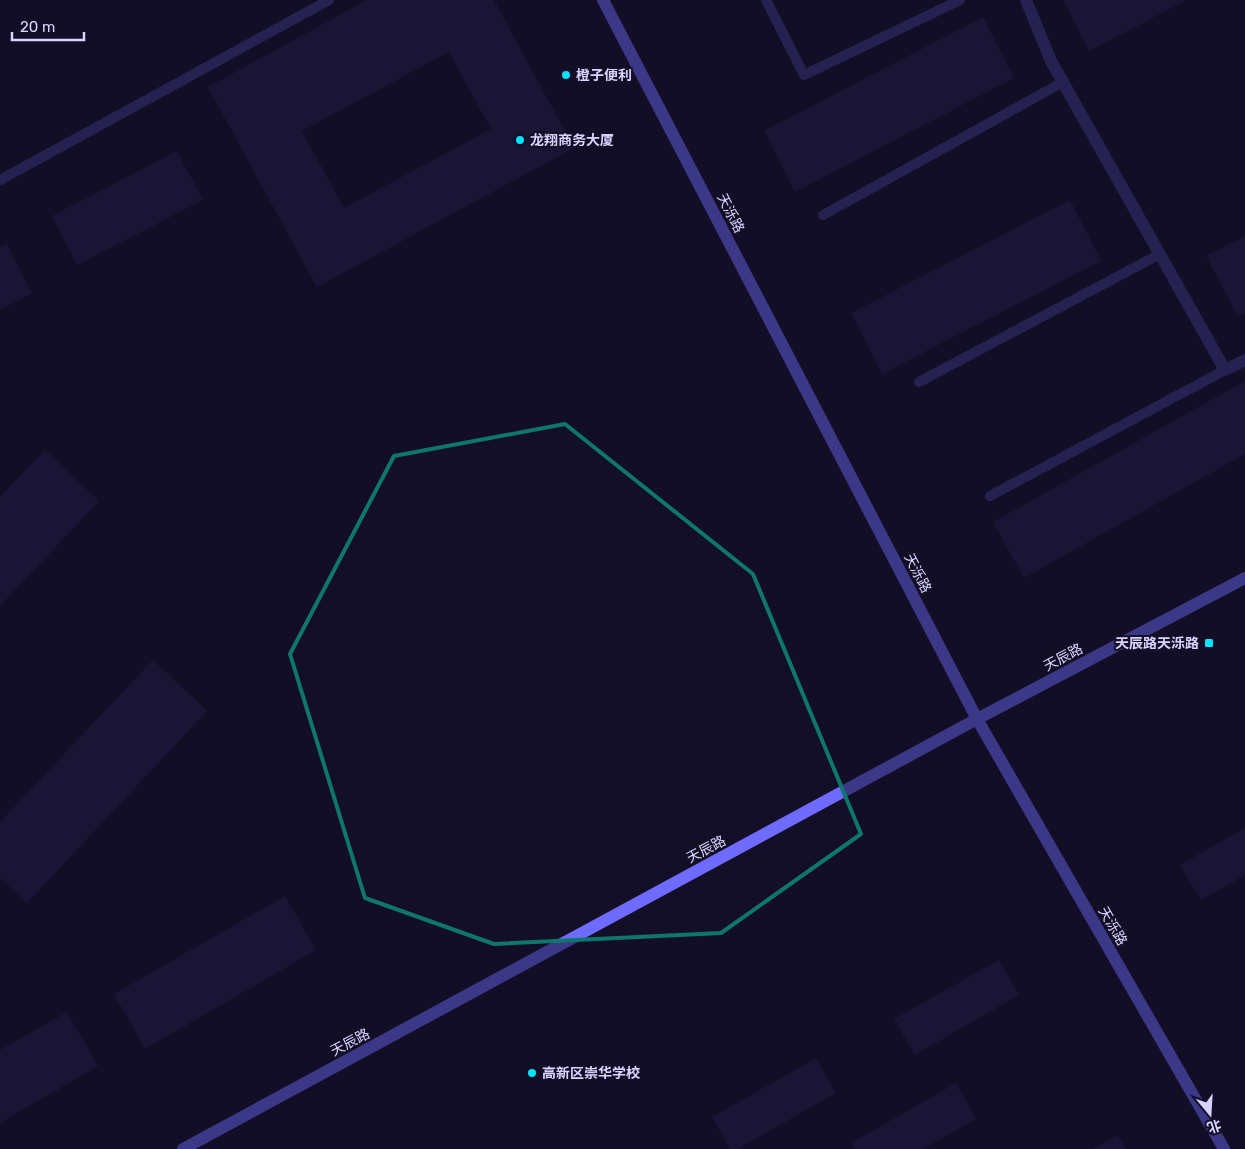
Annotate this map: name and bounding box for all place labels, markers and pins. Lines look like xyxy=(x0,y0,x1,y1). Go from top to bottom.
place label: 橙子便利 xyxy=(576,67,632,84)
marker: 橙子便利 xyxy=(560,69,572,81)
place label: 龙翔商务大厦 xyxy=(530,132,614,149)
marker: 龙翔商务大厦 xyxy=(514,134,526,146)
place label: 天辰路天泺路 xyxy=(1115,635,1199,652)
marker: 天辰路天泺路 xyxy=(1203,637,1215,649)
place label: 高新区崇华学校 xyxy=(542,1065,640,1082)
marker: 高新区崇华学校 xyxy=(526,1067,538,1079)

